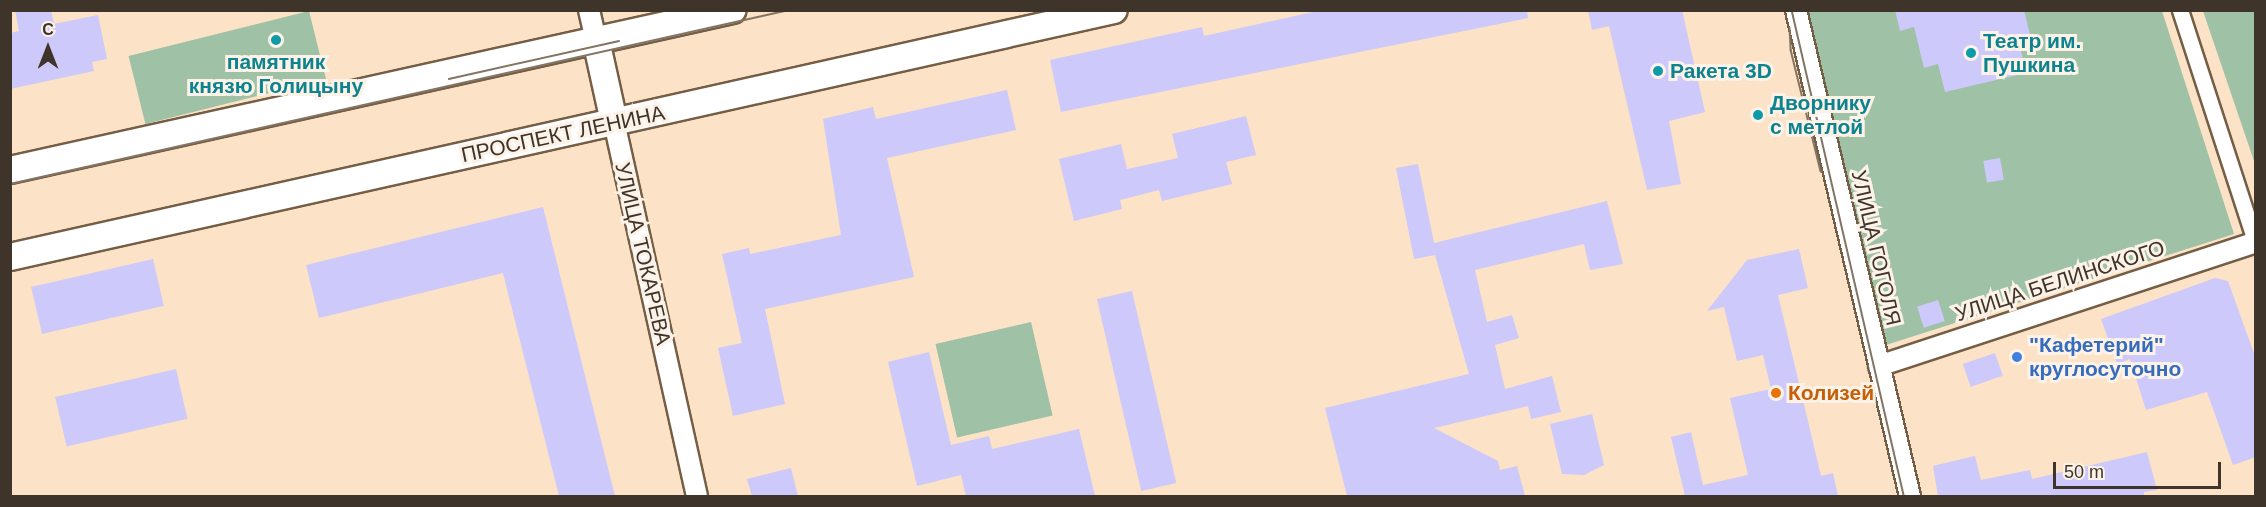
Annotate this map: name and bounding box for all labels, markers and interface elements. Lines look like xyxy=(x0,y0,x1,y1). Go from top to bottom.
north arrow xyxy=(18,18,78,78)
text: С xyxy=(42,21,54,38)
place label: Театр им. Пушкина xyxy=(1983,28,2081,78)
marker: памятник князю Голицыну xyxy=(269,33,283,47)
marker: Театр им. Пушкина xyxy=(1964,46,1978,60)
place label: памятник князю Голицыну xyxy=(189,49,363,99)
place label: Ракета 3D xyxy=(1670,58,1772,84)
marker: Ракета 3D xyxy=(1651,64,1665,78)
place label: Дворнику с метлой xyxy=(1770,90,1871,140)
street label: ПРОСПЕКТ ЛЕНИНА xyxy=(459,100,667,168)
marker: Дворнику с метлой xyxy=(1751,108,1765,122)
street label: УЛИЦА ТОКАРЕВА xyxy=(610,160,676,348)
street label: УЛИЦА ГОГОЛЯ xyxy=(1846,168,1906,328)
street label: УЛИЦА БЕЛИНСКОГО xyxy=(1952,235,2168,327)
place label: "Кафетерий" круглосуточно xyxy=(2029,332,2181,382)
marker: "Кафетерий" круглосуточно xyxy=(2010,350,2024,364)
place label: Колизей xyxy=(1788,380,1874,406)
marker: Колизей xyxy=(1769,386,1783,400)
scale bar xyxy=(2056,450,2224,488)
text: 50 m xyxy=(2064,462,2104,482)

